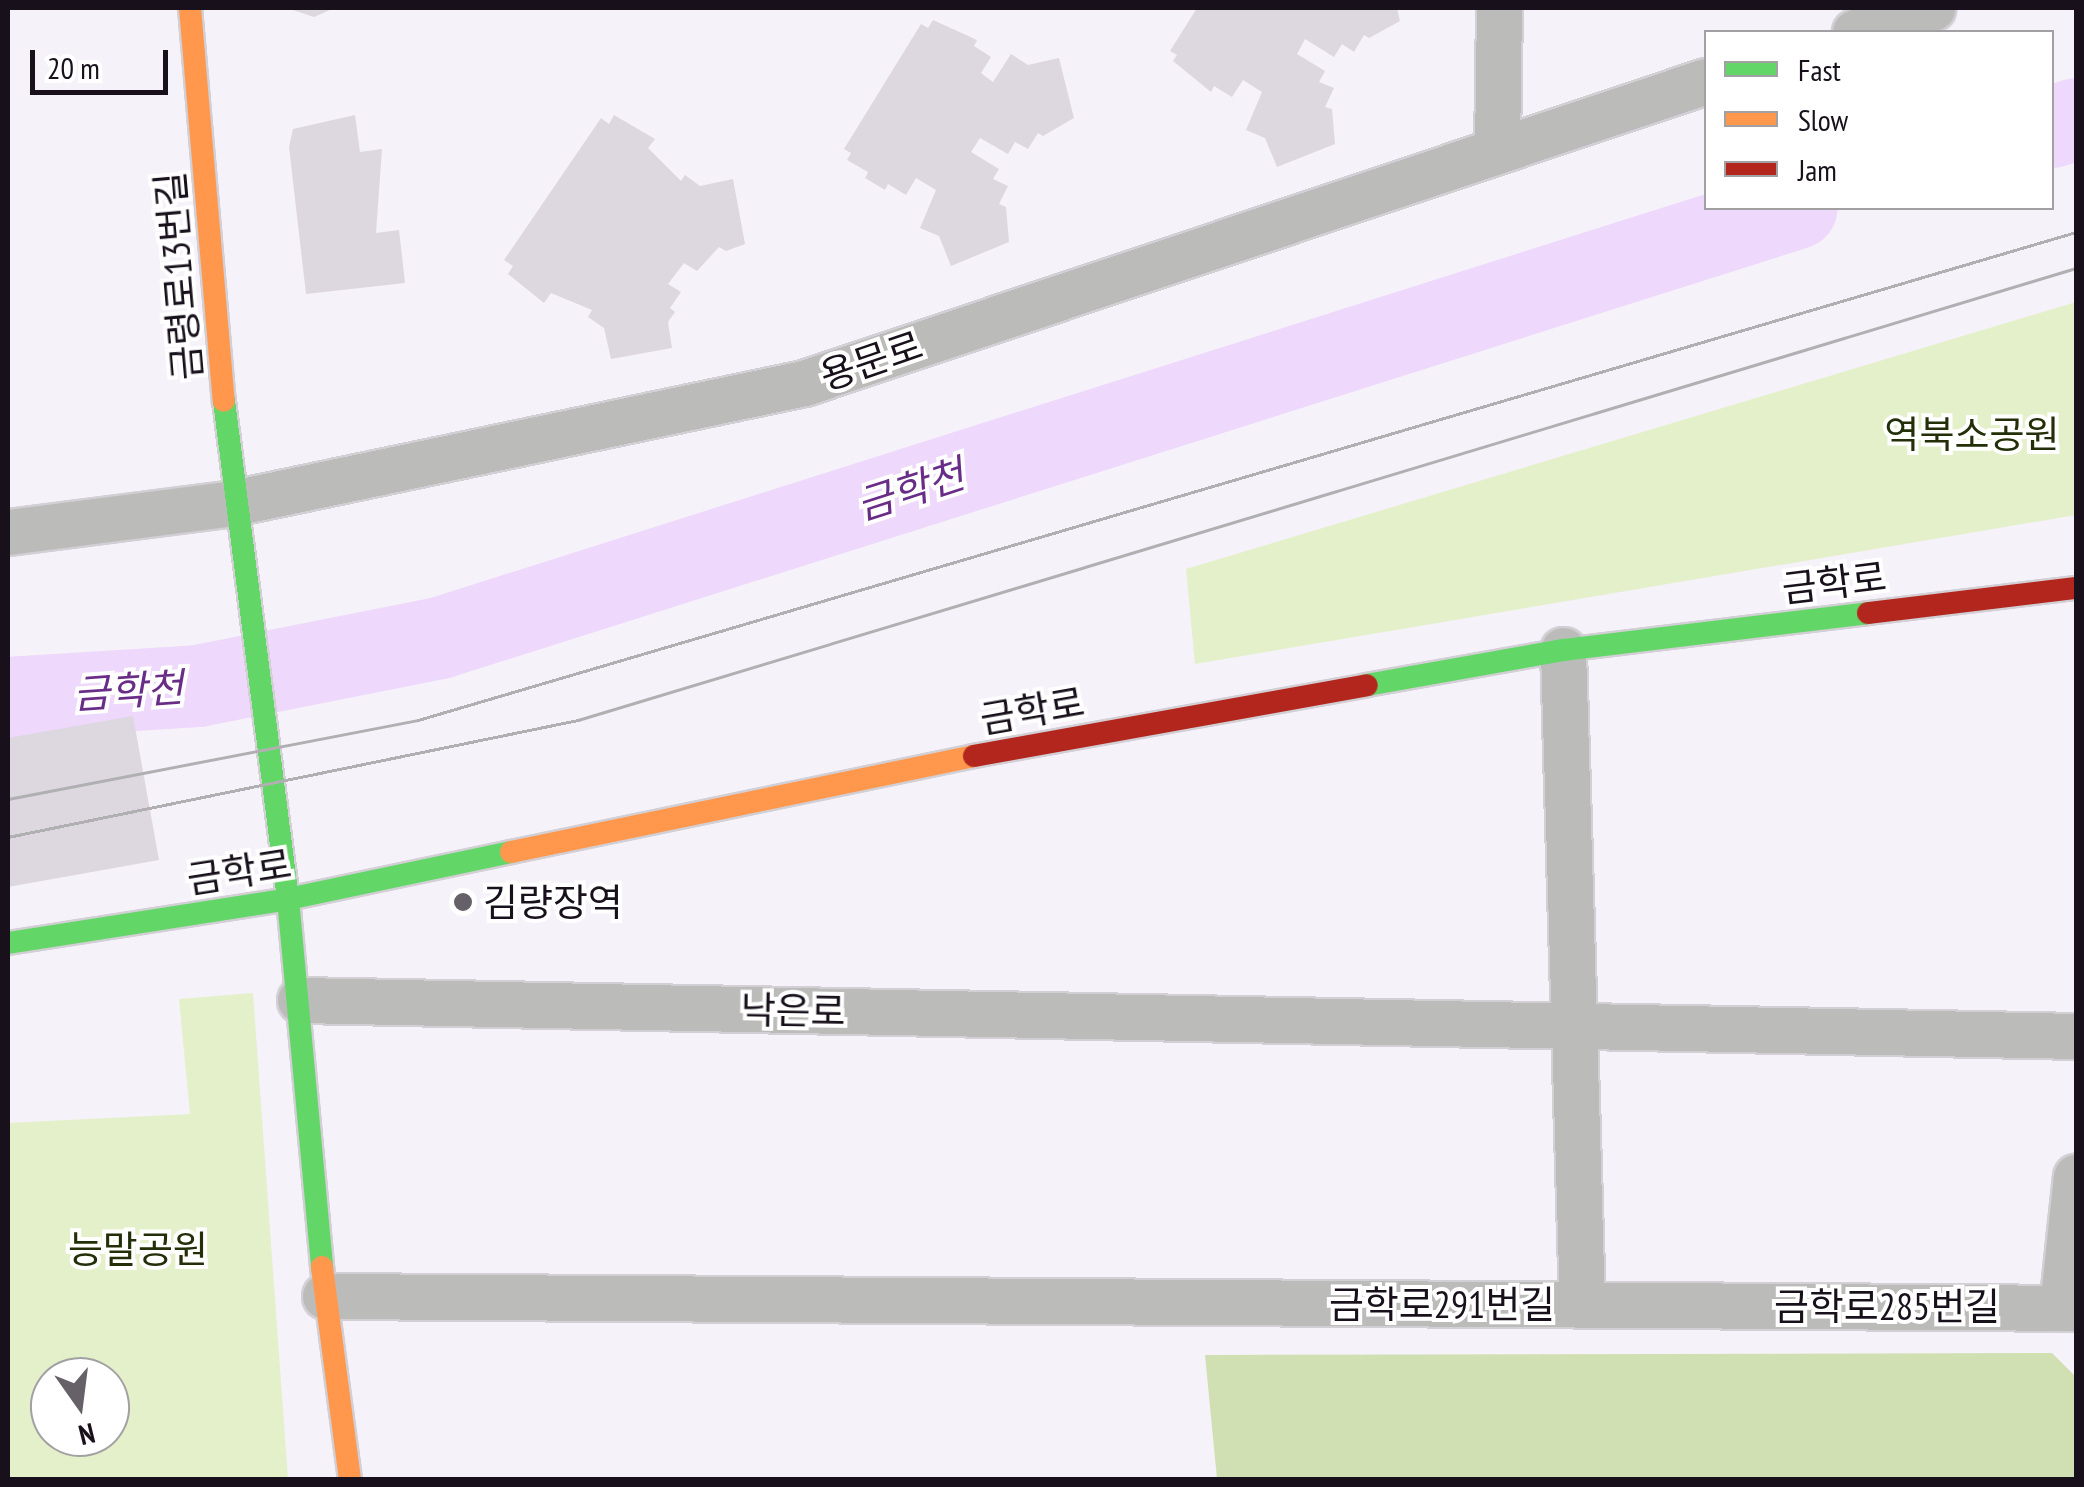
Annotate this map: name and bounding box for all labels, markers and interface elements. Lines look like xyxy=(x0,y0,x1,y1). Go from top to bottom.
scale bar xyxy=(35,30,172,92)
legend xyxy=(1704,30,2054,210)
text: 20 m xyxy=(47,48,100,87)
text: Fast xyxy=(1798,50,1841,89)
text: Slow xyxy=(1798,100,1848,139)
text: Jam xyxy=(1798,150,1837,189)
street label: 금령로13번길 xyxy=(146,170,210,382)
street label: 용문로 xyxy=(814,321,928,399)
park label: 역북소공원 xyxy=(1885,411,2059,457)
water label: 금학천 xyxy=(850,449,970,529)
street label: 금학로 xyxy=(1779,553,1889,611)
water label: 금학천 xyxy=(71,662,185,718)
street label: 금학로 xyxy=(976,678,1088,742)
street label: 금학로 xyxy=(184,840,294,902)
place label: 김량장역 xyxy=(483,879,623,925)
marker: 김량장역 xyxy=(452,891,474,913)
street label: 낙은로 xyxy=(740,986,846,1034)
park label: 능말공원 xyxy=(68,1226,208,1272)
street label: 금학로291번길 xyxy=(1329,1281,1555,1327)
street label: 금학로285번길 xyxy=(1774,1283,2000,1329)
north arrow xyxy=(30,1357,130,1457)
text: N xyxy=(75,1415,99,1454)

